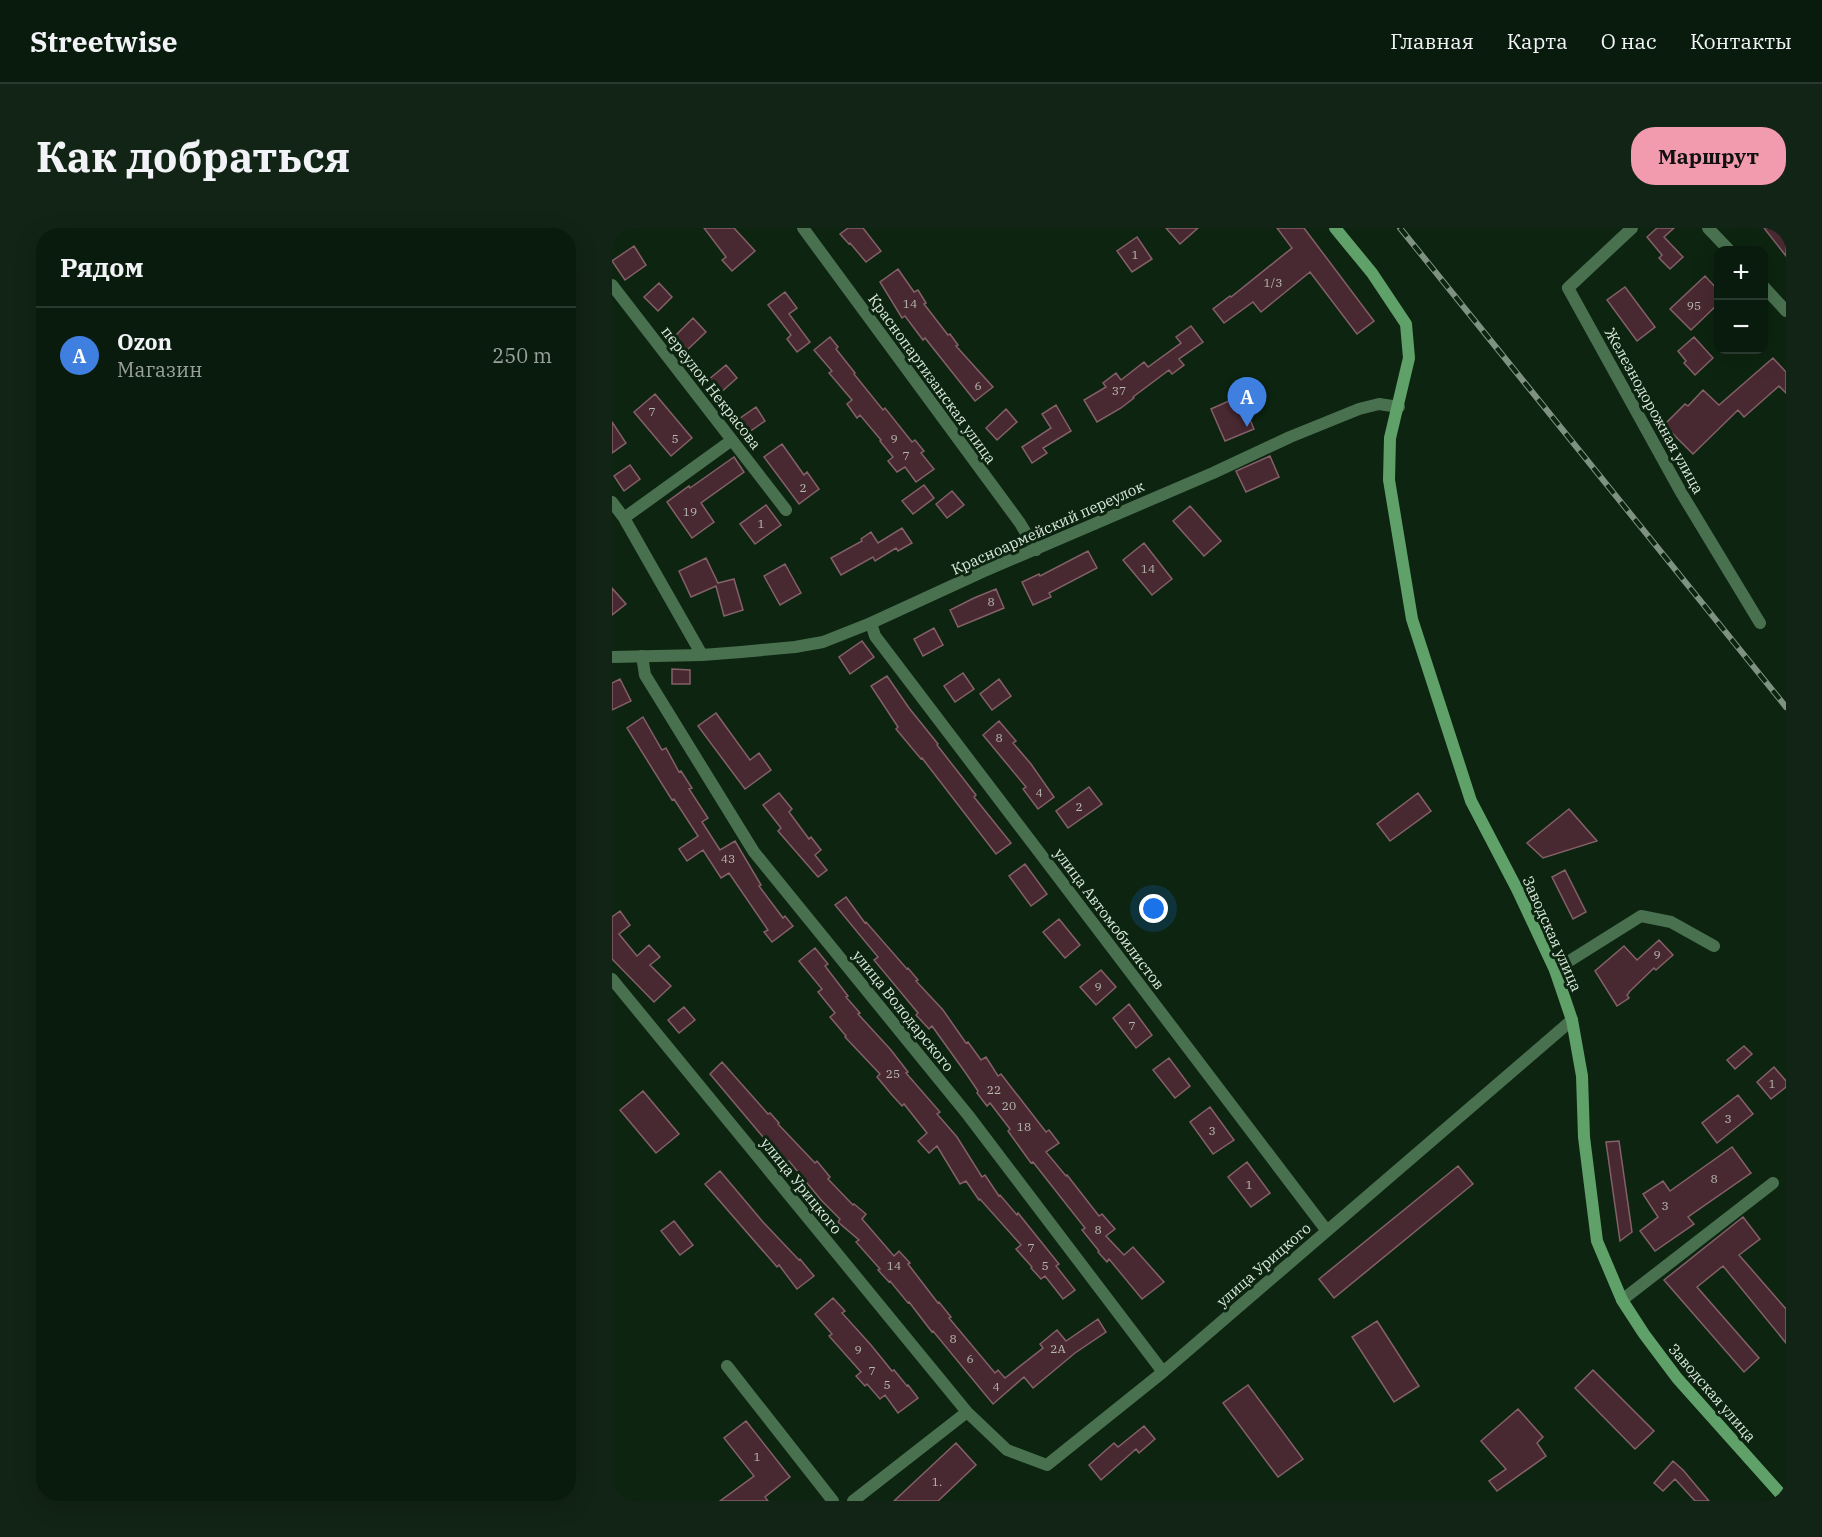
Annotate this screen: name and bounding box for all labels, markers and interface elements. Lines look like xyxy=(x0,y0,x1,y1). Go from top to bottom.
text: Streetwise xyxy=(30,23,177,60)
text: Главная xyxy=(1390,27,1474,55)
text: Карта xyxy=(1507,27,1568,55)
text: О нас xyxy=(1601,27,1657,55)
text: Контакты xyxy=(1690,27,1792,55)
button: Маршрут xyxy=(1631,127,1786,185)
text: Как добраться xyxy=(36,129,350,184)
map controls xyxy=(1714,246,1768,354)
button: + xyxy=(1714,246,1768,300)
house number: 1 xyxy=(1131,247,1139,262)
text: Рядом xyxy=(60,250,144,284)
house number: 1/3 xyxy=(1264,275,1282,290)
street label: Краснопартизанская улица xyxy=(864,290,1001,467)
house number: 14 xyxy=(903,296,917,311)
house number: 95 xyxy=(1687,298,1701,313)
button: − xyxy=(1714,300,1768,354)
street label: переулок Некрасова xyxy=(657,322,765,453)
street label: Железнодорожная улица xyxy=(1601,324,1708,497)
text: Ozon xyxy=(117,327,172,356)
text: A xyxy=(73,342,86,369)
text: 250 m xyxy=(492,342,552,369)
text: Магазин xyxy=(117,356,202,383)
house number: 6 xyxy=(974,378,982,393)
pin: A xyxy=(1228,378,1266,427)
house number: 37 xyxy=(1112,383,1126,398)
house number: 7 xyxy=(648,404,656,419)
house number: 5 xyxy=(671,431,679,446)
house number: 9 xyxy=(890,431,898,446)
house number: 7 xyxy=(902,448,910,463)
street label: Красноармейский переулок xyxy=(948,476,1147,579)
house number: 2 xyxy=(799,480,807,495)
house number: 19 xyxy=(683,504,697,519)
house number: 1 xyxy=(757,516,765,531)
house number: 14 xyxy=(1141,561,1155,576)
house number: 8 xyxy=(987,594,995,609)
house number: 8 xyxy=(995,730,1003,745)
house number: 4 xyxy=(1035,785,1043,800)
house number: 2 xyxy=(1075,799,1083,814)
street label: улица Автомобилистов xyxy=(1050,844,1169,993)
house number: 43 xyxy=(721,851,735,866)
street label: Заводская улица xyxy=(1519,873,1586,994)
your location xyxy=(1139,894,1168,923)
street label: улица Володарского xyxy=(849,946,958,1075)
house number: 9 xyxy=(1653,947,1661,962)
house number: 9 xyxy=(1094,979,1102,994)
house number: 7 xyxy=(1128,1018,1136,1033)
house number: 25 xyxy=(886,1066,900,1081)
house number: 1 xyxy=(1768,1076,1776,1091)
house number: 22 xyxy=(987,1082,1001,1097)
house number: 20 xyxy=(1002,1098,1016,1113)
house number: 3 xyxy=(1724,1111,1732,1126)
house number: 18 xyxy=(1017,1119,1031,1134)
house number: 3 xyxy=(1208,1123,1216,1138)
street label: улица Урицкого xyxy=(757,1134,846,1238)
house number: 8 xyxy=(1710,1171,1718,1186)
house number: 1 xyxy=(1245,1177,1253,1192)
house number: 3 xyxy=(1661,1198,1669,1213)
street label: улица Урицкого xyxy=(1213,1218,1315,1311)
house number: 8 xyxy=(1094,1222,1102,1237)
house number: 7 xyxy=(1027,1240,1035,1255)
house number: 14 xyxy=(887,1258,901,1273)
house number: 5 xyxy=(1041,1258,1049,1273)
house number: 8 xyxy=(949,1331,957,1346)
street label: Заводская улица xyxy=(1664,1340,1760,1446)
house number: 2А xyxy=(1050,1341,1066,1356)
house number: 9 xyxy=(854,1342,862,1357)
house number: 6 xyxy=(966,1351,974,1366)
house number: 7 xyxy=(868,1363,876,1378)
house number: 5 xyxy=(883,1377,891,1392)
house number: 4 xyxy=(992,1379,1000,1394)
house number: 1 xyxy=(753,1449,761,1464)
house number: 1. xyxy=(932,1474,942,1489)

